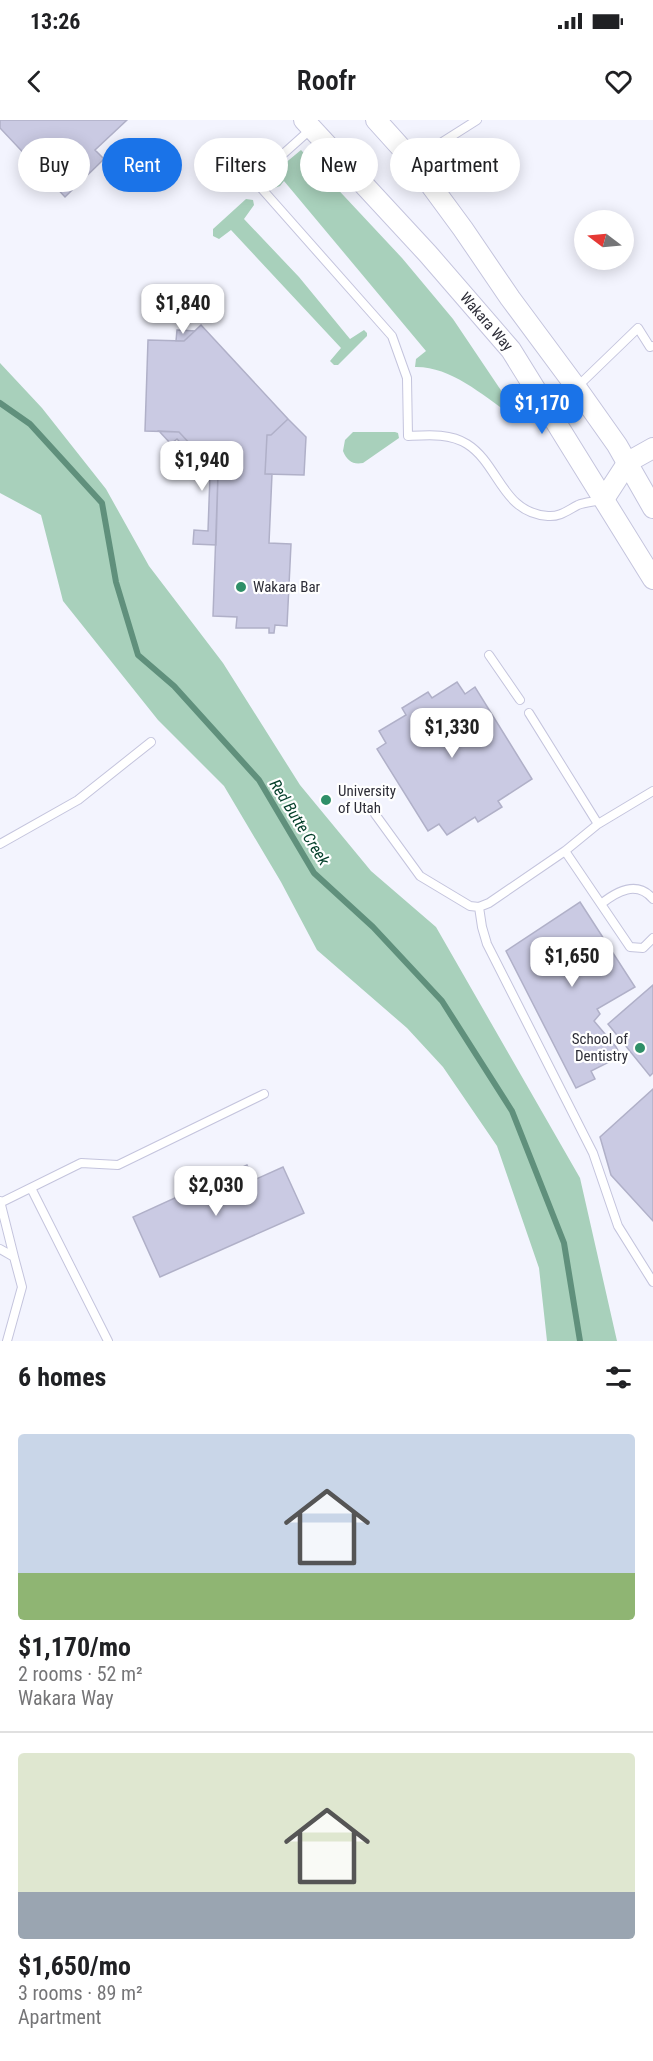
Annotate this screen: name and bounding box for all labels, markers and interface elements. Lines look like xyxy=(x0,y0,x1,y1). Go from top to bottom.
text: 13:26 xyxy=(30,9,81,34)
icon: back xyxy=(18,65,51,98)
text: Roofr xyxy=(297,65,356,97)
icon: heart xyxy=(602,65,635,98)
chip: Buy xyxy=(18,138,90,192)
chip: Rent xyxy=(102,138,182,192)
chip: Filters xyxy=(194,138,288,192)
chip: New xyxy=(300,138,378,192)
chip: Apartment xyxy=(390,138,520,192)
north arrow xyxy=(574,210,634,270)
map controls xyxy=(574,210,634,270)
pin: $1,840 xyxy=(134,284,232,335)
street label: Wakara Way xyxy=(456,289,517,355)
text: $1,840 xyxy=(155,291,211,315)
pin: $1,170 xyxy=(493,384,591,435)
text: $1,170 xyxy=(514,391,570,415)
pin: $1,940 xyxy=(153,441,251,492)
text: $1,940 xyxy=(174,448,230,472)
place label: Wakara Bar xyxy=(253,578,321,596)
marker: Wakara Bar xyxy=(234,580,248,594)
pin: $1,330 xyxy=(403,708,501,759)
text: $1,330 xyxy=(424,715,480,739)
water label: Red Butte Creek xyxy=(266,776,334,870)
place label: University of Utah xyxy=(338,782,396,817)
marker: University of Utah xyxy=(319,793,333,807)
pin: $1,650 xyxy=(523,937,621,988)
text: $1,650 xyxy=(544,944,600,968)
place label: School of Dentistry xyxy=(572,1030,628,1065)
marker: School of Dentistry xyxy=(633,1041,647,1055)
pin: $2,030 xyxy=(167,1166,265,1217)
text: $2,030 xyxy=(188,1173,244,1197)
icon: filters xyxy=(602,1361,635,1394)
text: 6 homes xyxy=(18,1362,106,1392)
icon: home xyxy=(273,1473,381,1581)
text: $1,170/mo xyxy=(18,1632,131,1662)
text: 2 rooms · 52 m² xyxy=(18,1662,143,1686)
text: Wakara Way xyxy=(18,1686,114,1710)
icon: home xyxy=(273,1792,381,1900)
text: $1,650/mo xyxy=(18,1951,131,1981)
text: 3 rooms · 89 m² xyxy=(18,1981,143,2005)
text: Apartment xyxy=(18,2005,102,2029)

